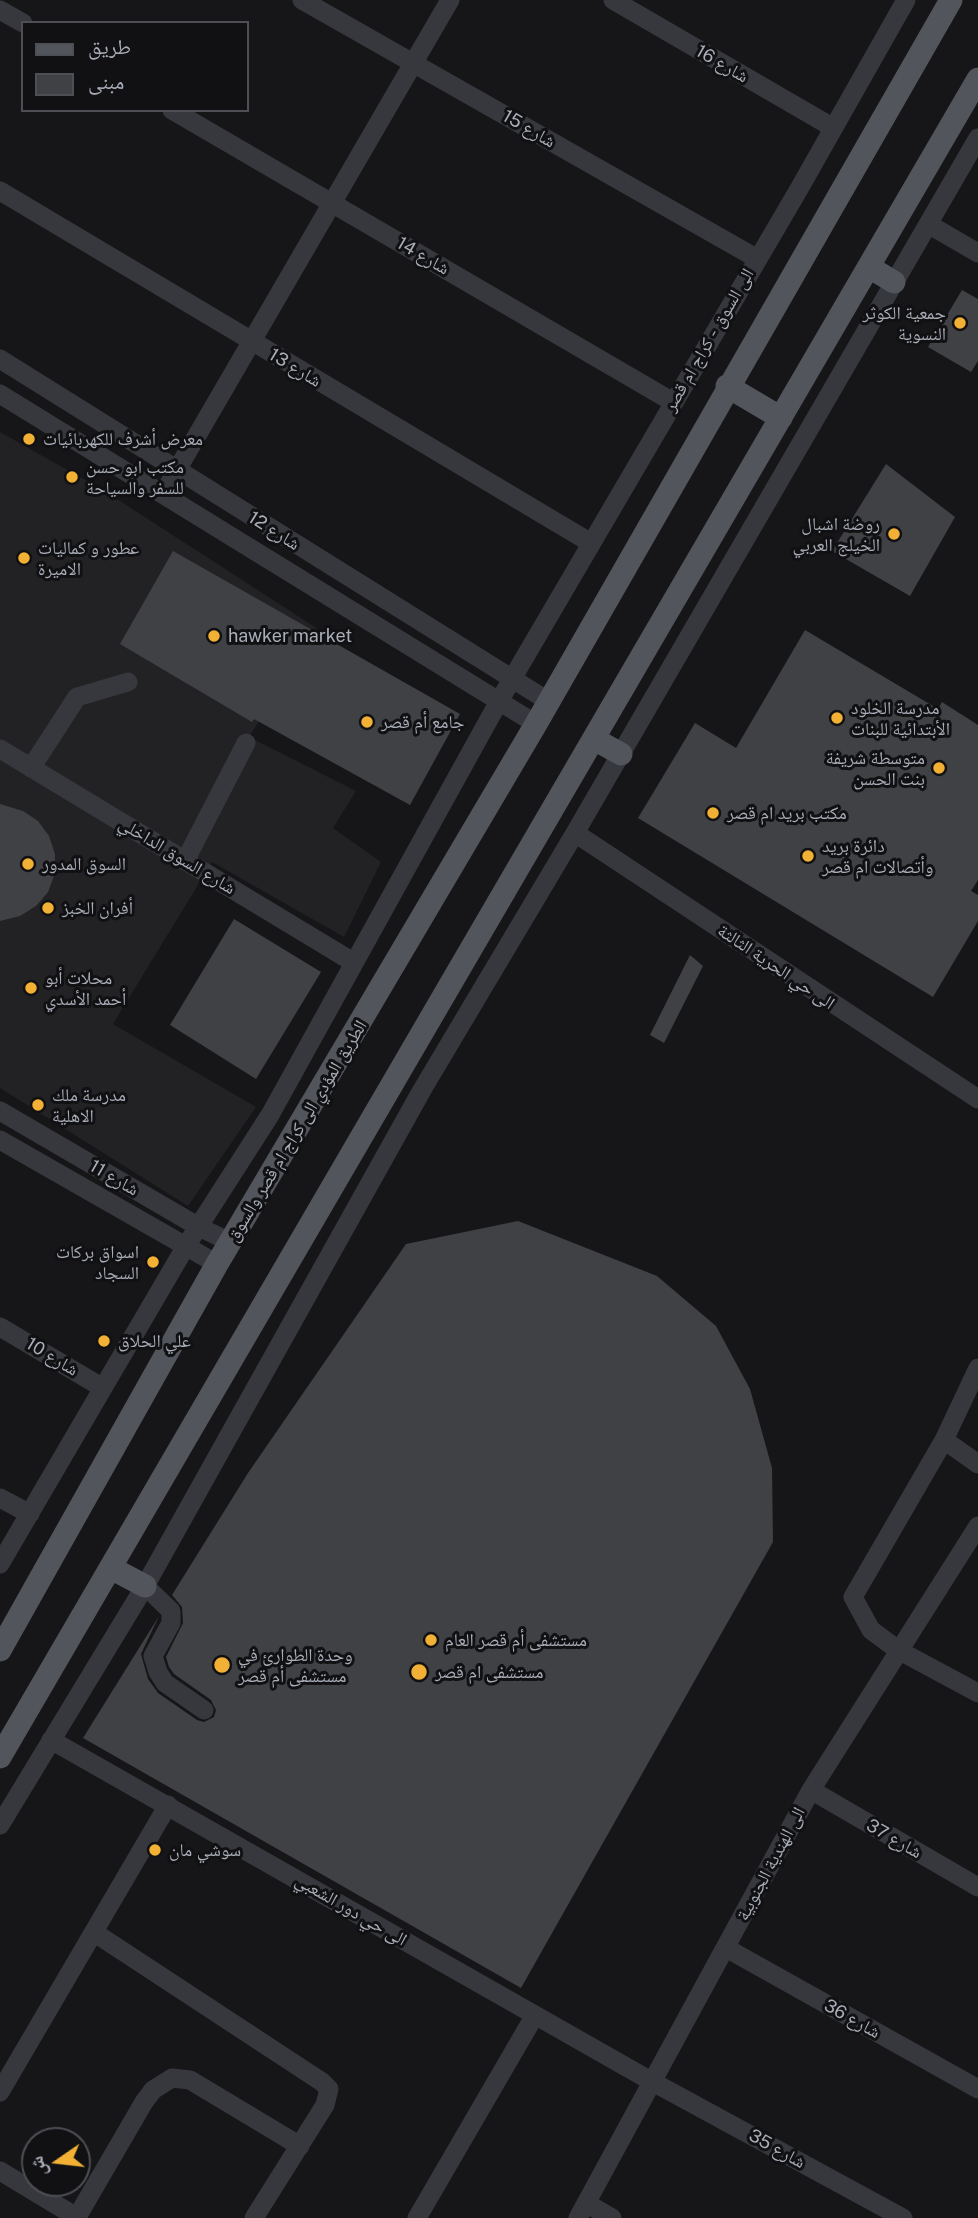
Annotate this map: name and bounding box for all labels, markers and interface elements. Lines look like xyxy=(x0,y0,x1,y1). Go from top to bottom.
legend xyxy=(21,21,248,112)
text: طريق xyxy=(88,34,131,59)
street label: شارع 16 xyxy=(692,40,752,88)
text: مبنى xyxy=(88,69,124,94)
street label: شارع 15 xyxy=(499,105,559,153)
street label: شارع 14 xyxy=(393,232,453,280)
street label: الى السوق - كراج ام قصر xyxy=(659,265,759,415)
place label: جمعية الكوثر النسوية xyxy=(862,302,946,344)
marker: جمعية الكوثر النسوية xyxy=(952,315,968,331)
street label: شارع 13 xyxy=(265,344,325,392)
place label: معرض أشرف للكهربائيات xyxy=(43,428,203,450)
marker: معرض أشرف للكهربائيات xyxy=(21,431,37,447)
place label: مكتب ابو حسن للسفر والسياحة xyxy=(86,456,184,498)
marker: مكتب ابو حسن للسفر والسياحة xyxy=(64,469,80,485)
street label: شارع 12 xyxy=(244,507,304,555)
place label: روضة اشبال الخيلج العربي xyxy=(793,513,880,556)
marker: روضة اشبال الخيلج العربي xyxy=(886,526,902,542)
place label: عطور و كماليات الاميرة xyxy=(38,537,139,580)
marker: عطور و كماليات الاميرة xyxy=(16,550,32,566)
place label: hawker market xyxy=(228,625,352,647)
marker: hawker market xyxy=(206,628,222,644)
place label: مدرسة الخلود الأبتدائية للبنات xyxy=(851,697,950,740)
marker: مدرسة الخلود الأبتدائية للبنات xyxy=(829,710,845,726)
place label: جامع أم قصر xyxy=(381,711,464,733)
marker: جامع أم قصر xyxy=(359,714,375,730)
place label: متوسطة شريفة بنت الحسن xyxy=(826,747,925,790)
marker: متوسطة شريفة بنت الحسن xyxy=(931,760,947,776)
place label: مكتب بريد ام قصر xyxy=(727,802,847,824)
marker: مكتب بريد ام قصر xyxy=(705,805,721,821)
street label: شارع السوق الداخلي xyxy=(115,813,239,899)
place label: دائرة بريد وأتصالات ام قصر xyxy=(822,835,933,878)
marker: دائرة بريد وأتصالات ام قصر xyxy=(800,848,816,864)
place label: السوق المدور xyxy=(42,853,126,875)
marker: السوق المدور xyxy=(20,856,36,872)
place label: أفران الخبز xyxy=(62,897,133,919)
marker: أفران الخبز xyxy=(40,900,56,916)
street label: الى حي الحرية الثالثة xyxy=(713,920,839,1014)
place label: محلات أبو أحمد الأسدي xyxy=(45,967,126,1010)
marker: محلات أبو أحمد الأسدي xyxy=(23,980,39,996)
street label: الطريق المؤدي الى كراج ام قصر والسوق xyxy=(222,1016,372,1246)
place label: مدرسة ملك الاهلية xyxy=(52,1084,126,1126)
marker: مدرسة ملك الاهلية xyxy=(30,1097,46,1113)
street label: شارع 11 xyxy=(86,1155,142,1201)
place label: اسواق بركات السجاد xyxy=(56,1241,139,1284)
marker: اسواق بركات السجاد xyxy=(145,1254,161,1270)
place label: علي الحلاق xyxy=(118,1330,191,1352)
street label: شارع 10 xyxy=(22,1333,82,1381)
marker: علي الحلاق xyxy=(96,1333,112,1349)
place label: مستشفى أم قصر العام xyxy=(445,1629,587,1651)
marker: مستشفى أم قصر العام xyxy=(423,1632,439,1648)
place label: وحدة الطوارئ في مستشفى أم قصر xyxy=(238,1644,353,1686)
marker: وحدة الطوارئ في مستشفى أم قصر xyxy=(212,1655,232,1675)
place label: مستشفى ام قصر xyxy=(435,1661,544,1683)
marker: مستشفى ام قصر xyxy=(409,1662,429,1682)
street label: الى الهندية الجنوبية xyxy=(732,1803,810,1925)
street label: شارع 37 xyxy=(862,1815,926,1863)
place label: سوشي مان xyxy=(169,1839,241,1861)
marker: سوشي مان xyxy=(147,1842,163,1858)
street label: الى حي دور الشعبي xyxy=(291,1869,411,1951)
street label: شارع 36 xyxy=(820,1995,884,2043)
street label: شارع 35 xyxy=(745,2125,809,2173)
north arrow xyxy=(21,2127,91,2197)
text: ش xyxy=(24,2154,51,2179)

